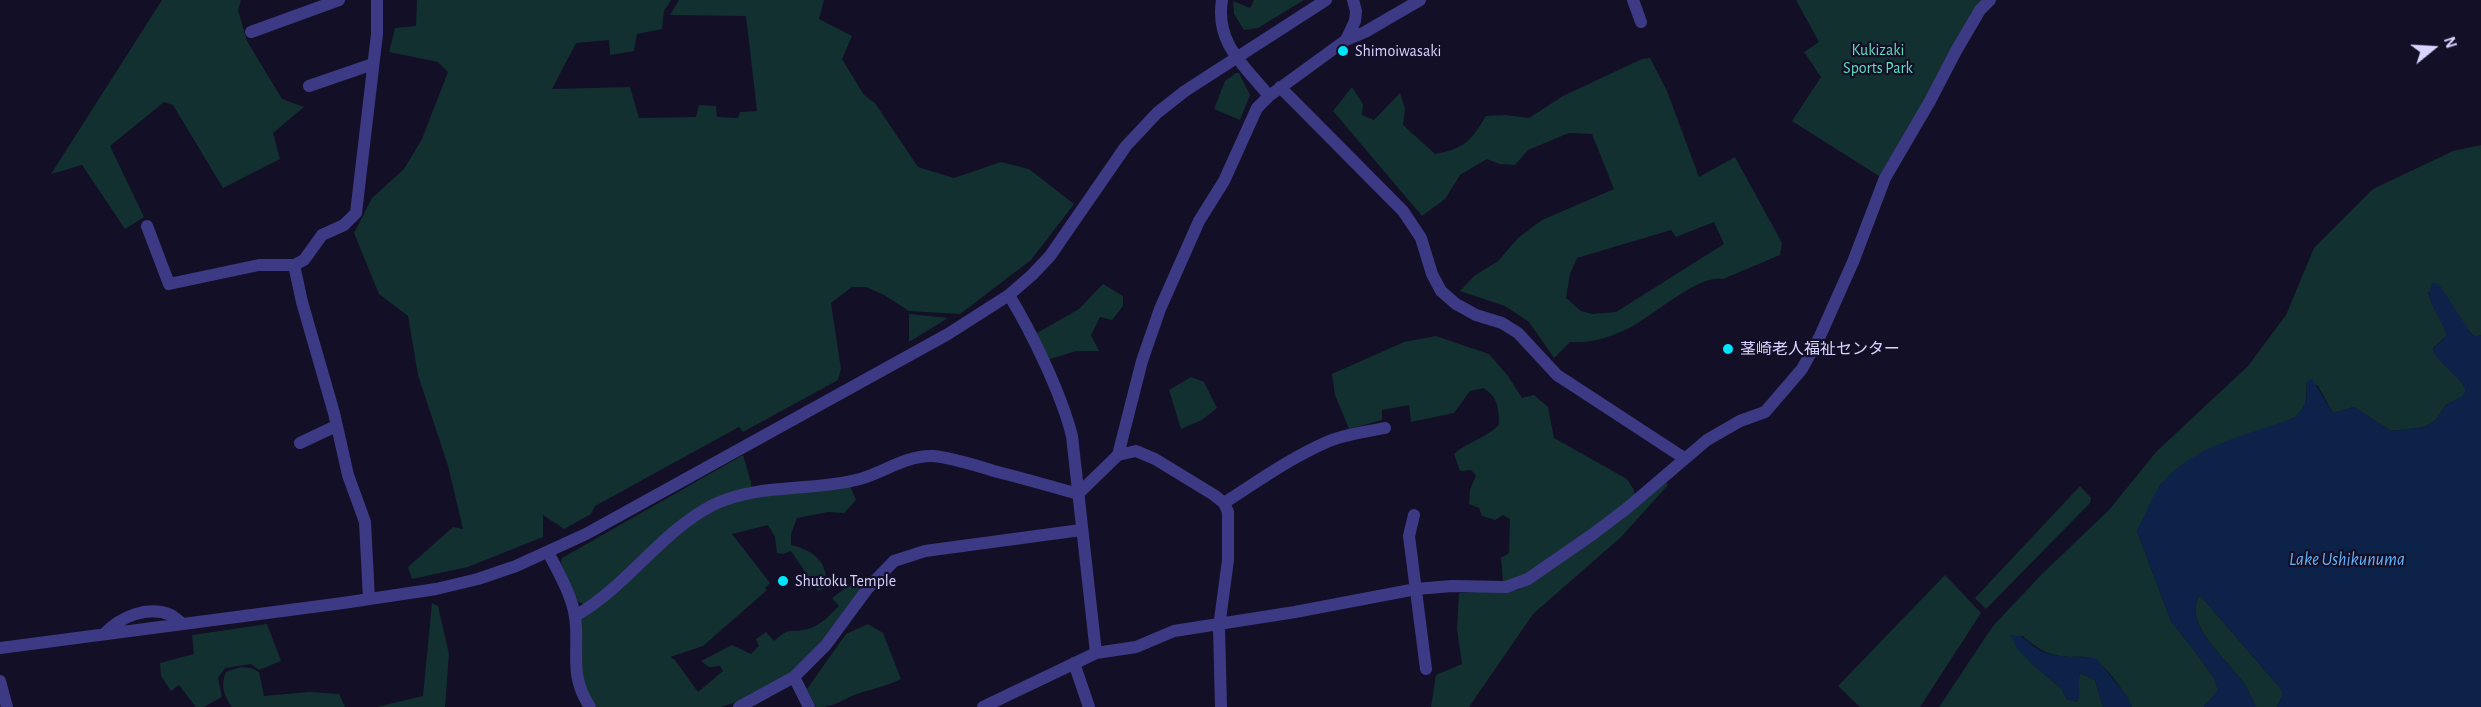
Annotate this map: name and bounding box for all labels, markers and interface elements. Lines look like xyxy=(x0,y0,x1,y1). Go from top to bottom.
north arrow xyxy=(2403,18,2463,78)
text: N xyxy=(2441,35,2459,50)
park label: Kukizaki Sports Park xyxy=(1843,40,1913,78)
place label: Shimoiwasaki xyxy=(1355,41,1441,61)
marker: Shimoiwasaki xyxy=(1336,44,1350,58)
place label: 茎崎老人福祉センター xyxy=(1740,339,1900,359)
marker: 茎崎老人福祉センター xyxy=(1721,342,1735,356)
water label: Lake Ushikunuma xyxy=(2289,549,2405,571)
place label: Shutoku Temple xyxy=(795,571,896,591)
marker: Shutoku Temple xyxy=(776,574,790,588)

